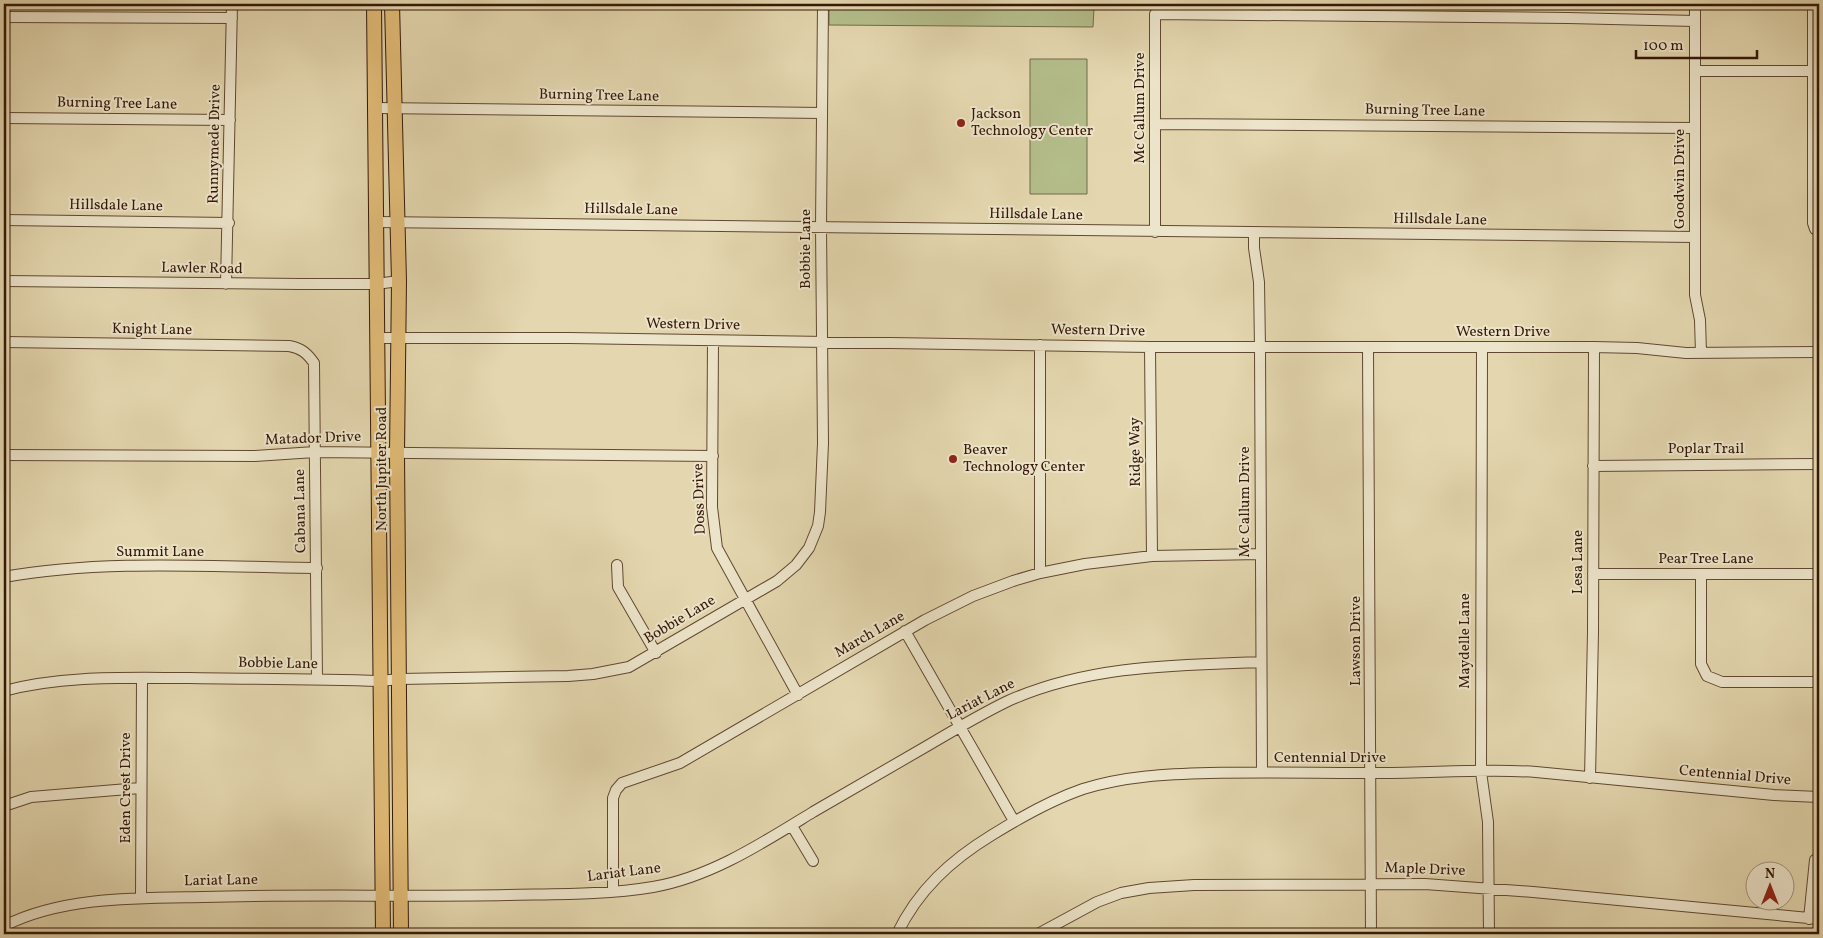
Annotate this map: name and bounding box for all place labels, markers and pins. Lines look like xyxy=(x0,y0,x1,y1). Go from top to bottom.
place label: Jackson Technology Center xyxy=(971,104,1093,142)
marker: Jackson Technology Center xyxy=(955,117,967,129)
place label: Beaver Technology Center xyxy=(963,440,1085,478)
marker: Beaver Technology Center xyxy=(947,453,959,465)

